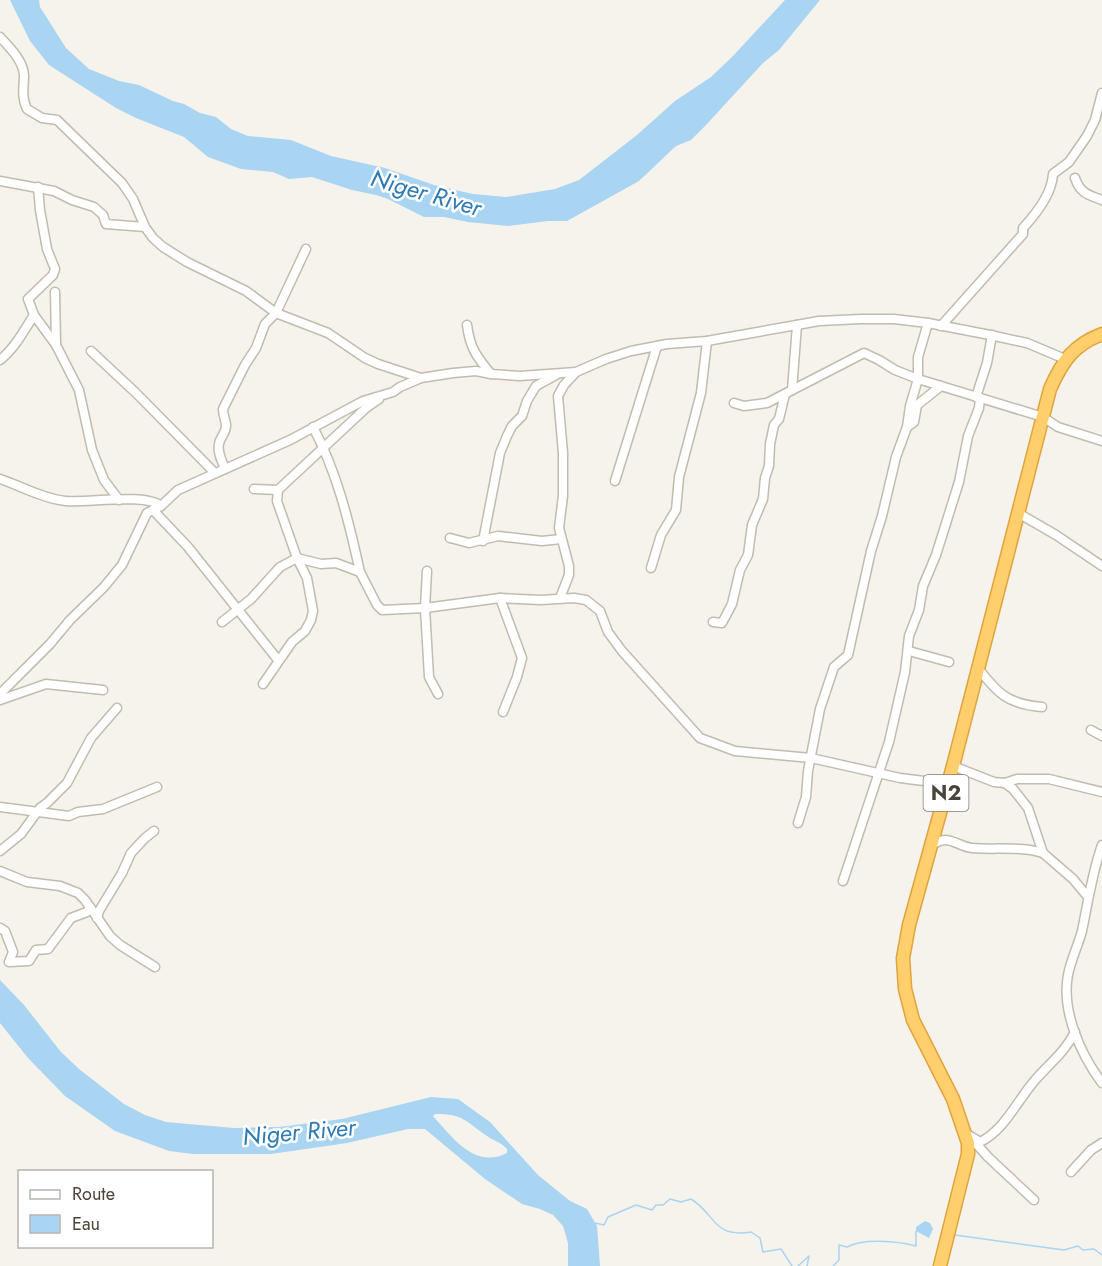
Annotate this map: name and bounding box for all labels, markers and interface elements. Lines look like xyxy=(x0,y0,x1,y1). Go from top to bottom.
water label: Niger River xyxy=(367,160,487,226)
road number: N2 xyxy=(924,775,968,811)
water label: Niger River xyxy=(241,1109,359,1154)
legend xyxy=(18,1170,213,1248)
text: Route xyxy=(72,1181,115,1207)
text: Eau xyxy=(72,1211,100,1237)

